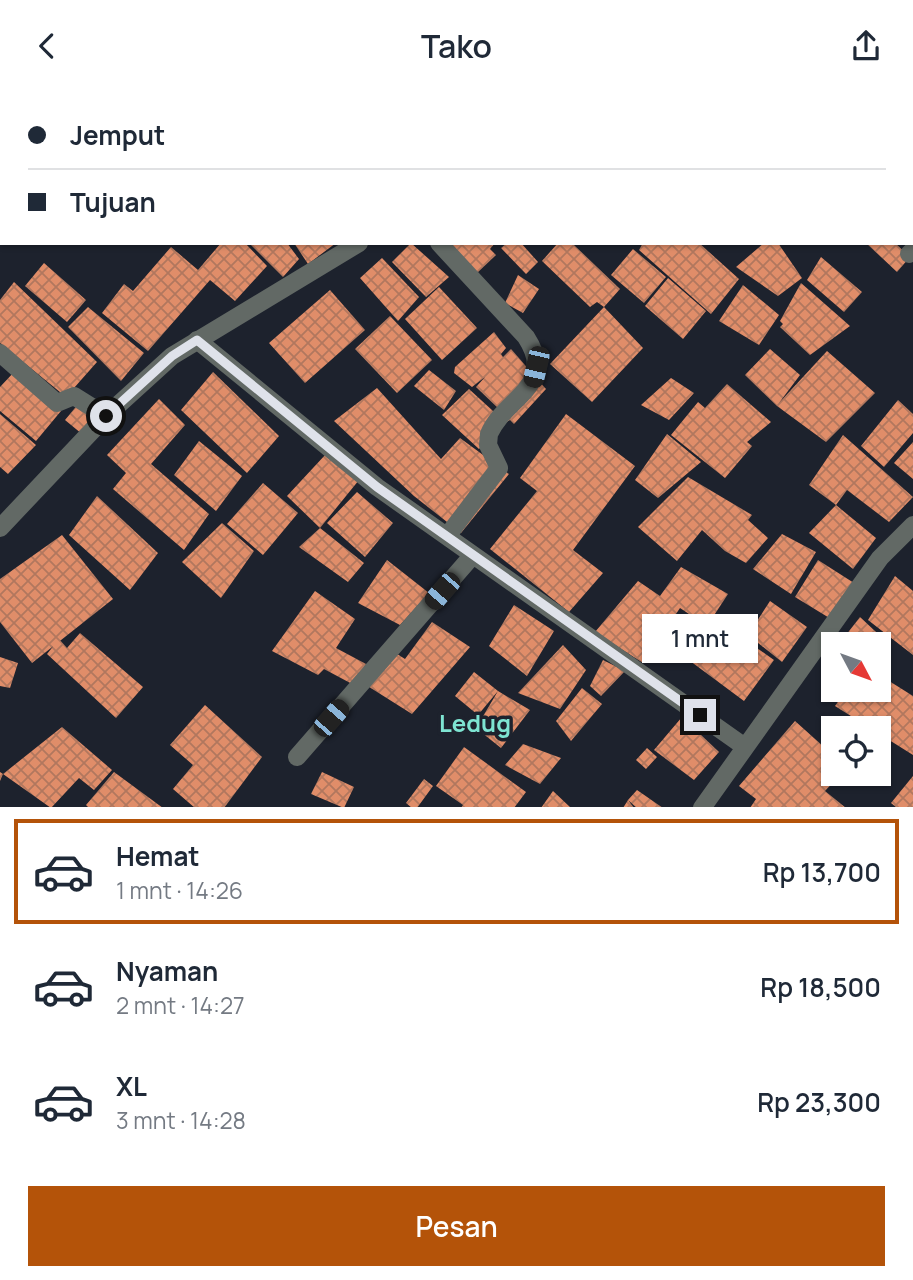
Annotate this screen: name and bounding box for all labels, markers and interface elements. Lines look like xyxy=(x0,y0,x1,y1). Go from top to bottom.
text: Tako xyxy=(421,24,492,68)
icon: back xyxy=(28,27,66,65)
icon: share xyxy=(847,27,885,65)
text: Jemput xyxy=(70,117,165,153)
text: Tujuan xyxy=(70,184,156,220)
car xyxy=(522,344,551,390)
route start xyxy=(90,400,122,432)
car xyxy=(421,568,464,614)
callout: 1 mnt xyxy=(642,613,758,663)
text: 1 mnt xyxy=(671,622,729,654)
north arrow xyxy=(821,632,891,702)
map controls xyxy=(821,632,891,786)
car xyxy=(310,695,353,741)
route end xyxy=(684,699,716,731)
district label: Ledug xyxy=(439,706,511,739)
button: locate xyxy=(821,716,891,786)
text: Hemat xyxy=(116,838,200,874)
icon: car xyxy=(32,840,95,903)
text: Rp 13,700 xyxy=(763,854,881,890)
text: 1 mnt · 14:26 xyxy=(116,874,243,906)
text: Nyaman xyxy=(116,953,218,989)
icon: car xyxy=(32,955,95,1018)
text: Rp 18,500 xyxy=(760,969,881,1005)
text: 2 mnt · 14:27 xyxy=(116,989,245,1021)
text: XL xyxy=(116,1068,147,1104)
icon: car xyxy=(32,1070,95,1133)
text: Rp 23,300 xyxy=(757,1084,881,1120)
text: 3 mnt · 14:28 xyxy=(116,1104,246,1136)
button: Pesan xyxy=(28,1186,885,1266)

